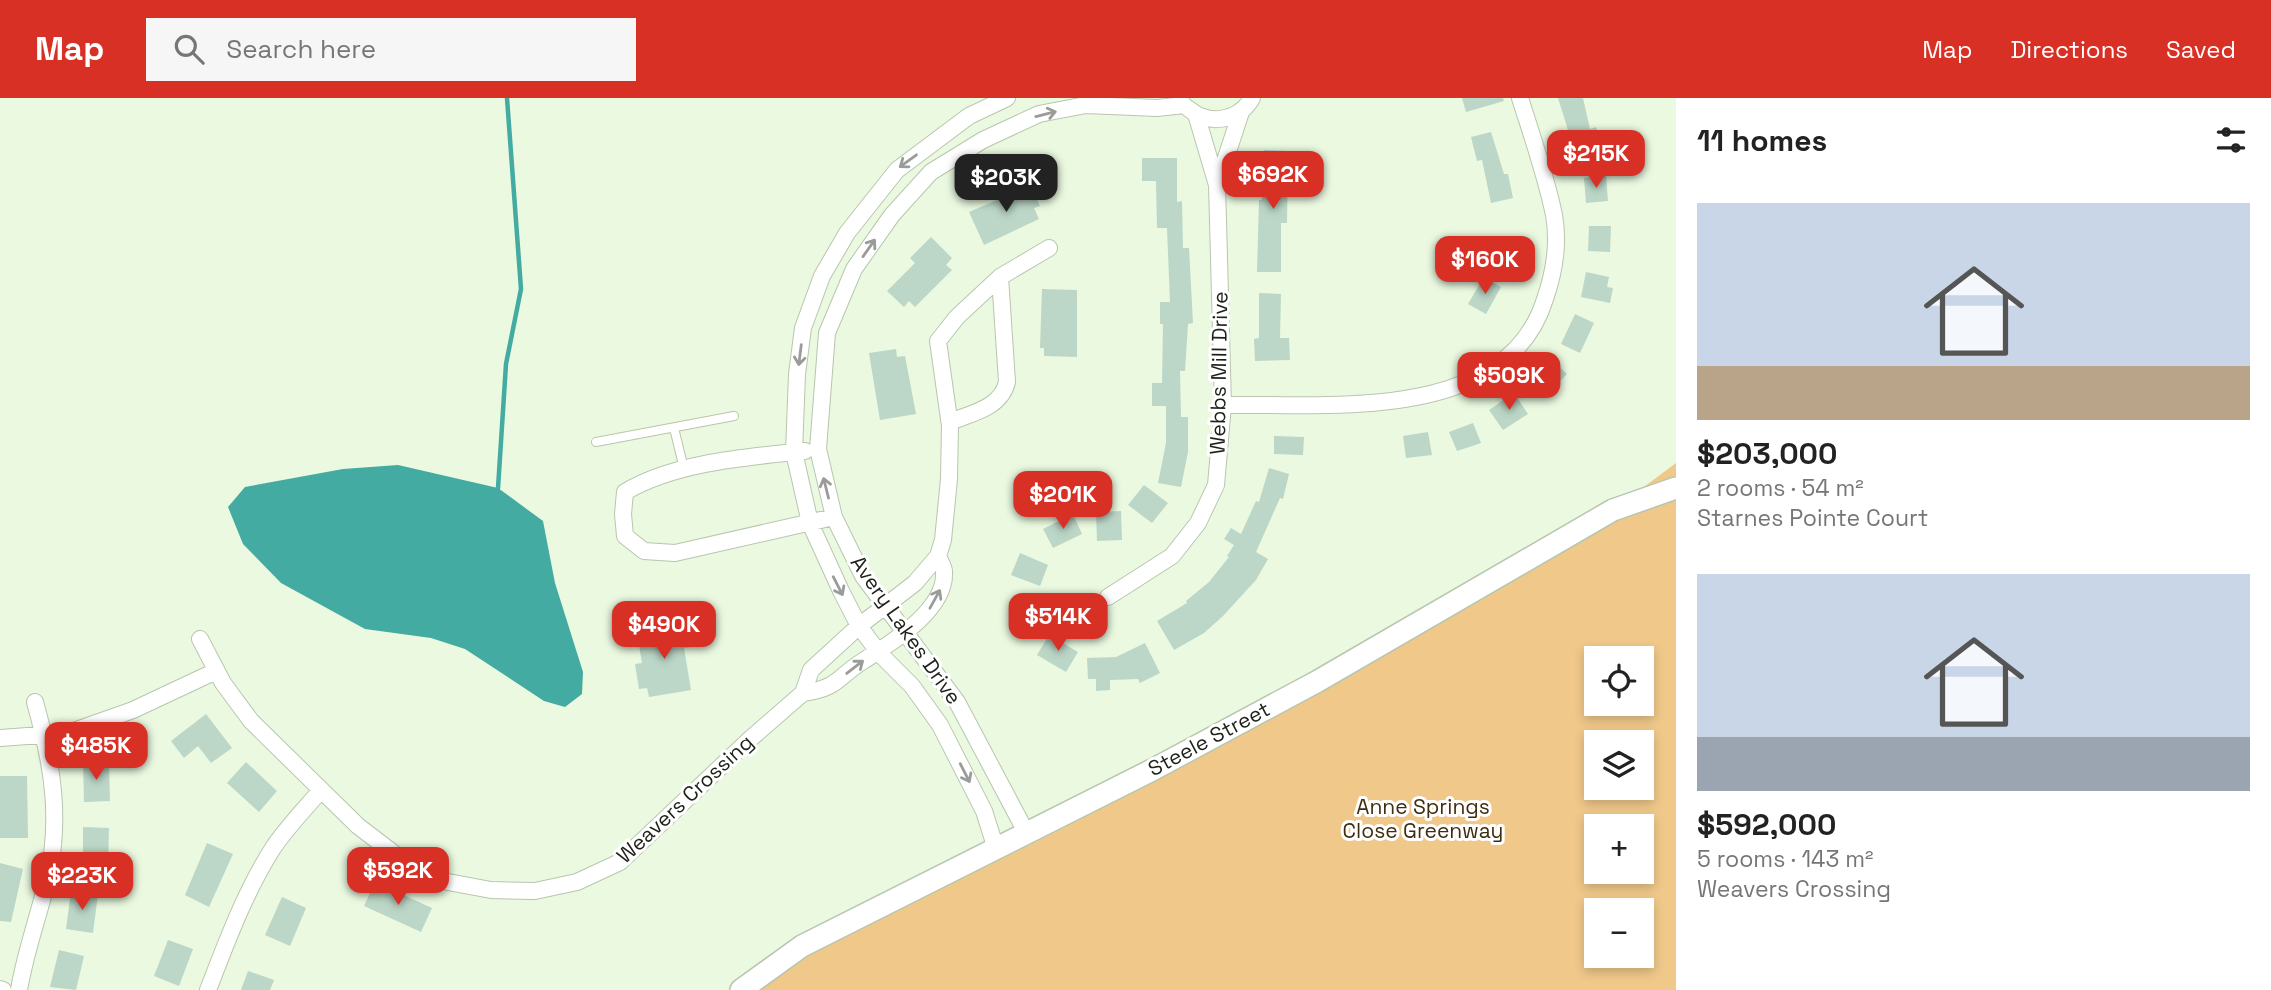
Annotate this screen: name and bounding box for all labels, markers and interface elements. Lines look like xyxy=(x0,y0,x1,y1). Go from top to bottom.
search box xyxy=(146,18,636,81)
text: Map xyxy=(35,28,104,70)
icon: search xyxy=(170,30,208,68)
text: Search here xyxy=(226,32,376,66)
text: Map xyxy=(1922,34,1972,65)
text: Directions xyxy=(2010,34,2128,65)
text: Saved xyxy=(2166,34,2236,65)
one-way arrow xyxy=(1034,106,1057,120)
text: 11 homes xyxy=(1697,121,1827,160)
icon: filters xyxy=(2212,121,2250,159)
pin: $215K xyxy=(1547,130,1645,190)
text: $215K xyxy=(1563,138,1629,168)
pin: $692K xyxy=(1224,152,1322,211)
one-way arrow xyxy=(900,154,918,169)
pin: $203K xyxy=(957,155,1055,214)
text: $692K xyxy=(1238,159,1308,189)
text: $203K xyxy=(971,162,1041,192)
pin: $160K xyxy=(1436,236,1534,296)
one-way arrow xyxy=(862,239,876,258)
text: $160K xyxy=(1451,244,1519,274)
icon: home xyxy=(1911,248,2037,374)
street label: Webbs Mill Drive xyxy=(1204,291,1233,455)
one-way arrow xyxy=(793,344,806,366)
pin: $509K xyxy=(1460,352,1558,412)
text: $509K xyxy=(1473,360,1545,390)
text: $203,000 xyxy=(1697,434,1837,473)
pin: $201K xyxy=(1014,472,1112,531)
text: 2 rooms · 54 m² xyxy=(1697,473,1864,503)
one-way arrow xyxy=(819,477,832,500)
text: $201K xyxy=(1029,479,1097,509)
text: Starnes Pointe Court xyxy=(1697,503,1928,533)
street label: Avery Lakes Drive xyxy=(845,550,968,709)
one-way arrow xyxy=(832,575,846,596)
one-way arrow xyxy=(928,589,942,609)
pin: $514K xyxy=(1009,594,1107,653)
text: $514K xyxy=(1025,601,1091,631)
pin: $490K xyxy=(615,602,713,661)
text: $490K xyxy=(628,609,700,639)
icon: home xyxy=(1911,619,2037,745)
map controls xyxy=(1584,646,1654,968)
button: locate xyxy=(1584,646,1654,716)
one-way arrow xyxy=(846,660,864,675)
street label: Steele Street xyxy=(1143,695,1274,782)
pin: $485K xyxy=(47,722,145,782)
street label: Weavers Crossing xyxy=(611,728,759,869)
text: $485K xyxy=(61,730,131,760)
button: layers xyxy=(1584,730,1654,800)
one-way arrow xyxy=(958,762,972,783)
park label: Anne Springs Close Greenway xyxy=(1343,793,1503,844)
text: $592,000 xyxy=(1697,805,1836,844)
button: + xyxy=(1584,814,1654,884)
text: 5 rooms · 143 m² xyxy=(1697,844,1873,874)
pin: $592K xyxy=(349,848,447,907)
pin: $223K xyxy=(33,852,131,912)
text: $592K xyxy=(363,855,433,885)
text: $223K xyxy=(47,860,117,890)
text: Weavers Crossing xyxy=(1697,874,1891,904)
button: − xyxy=(1584,898,1654,968)

